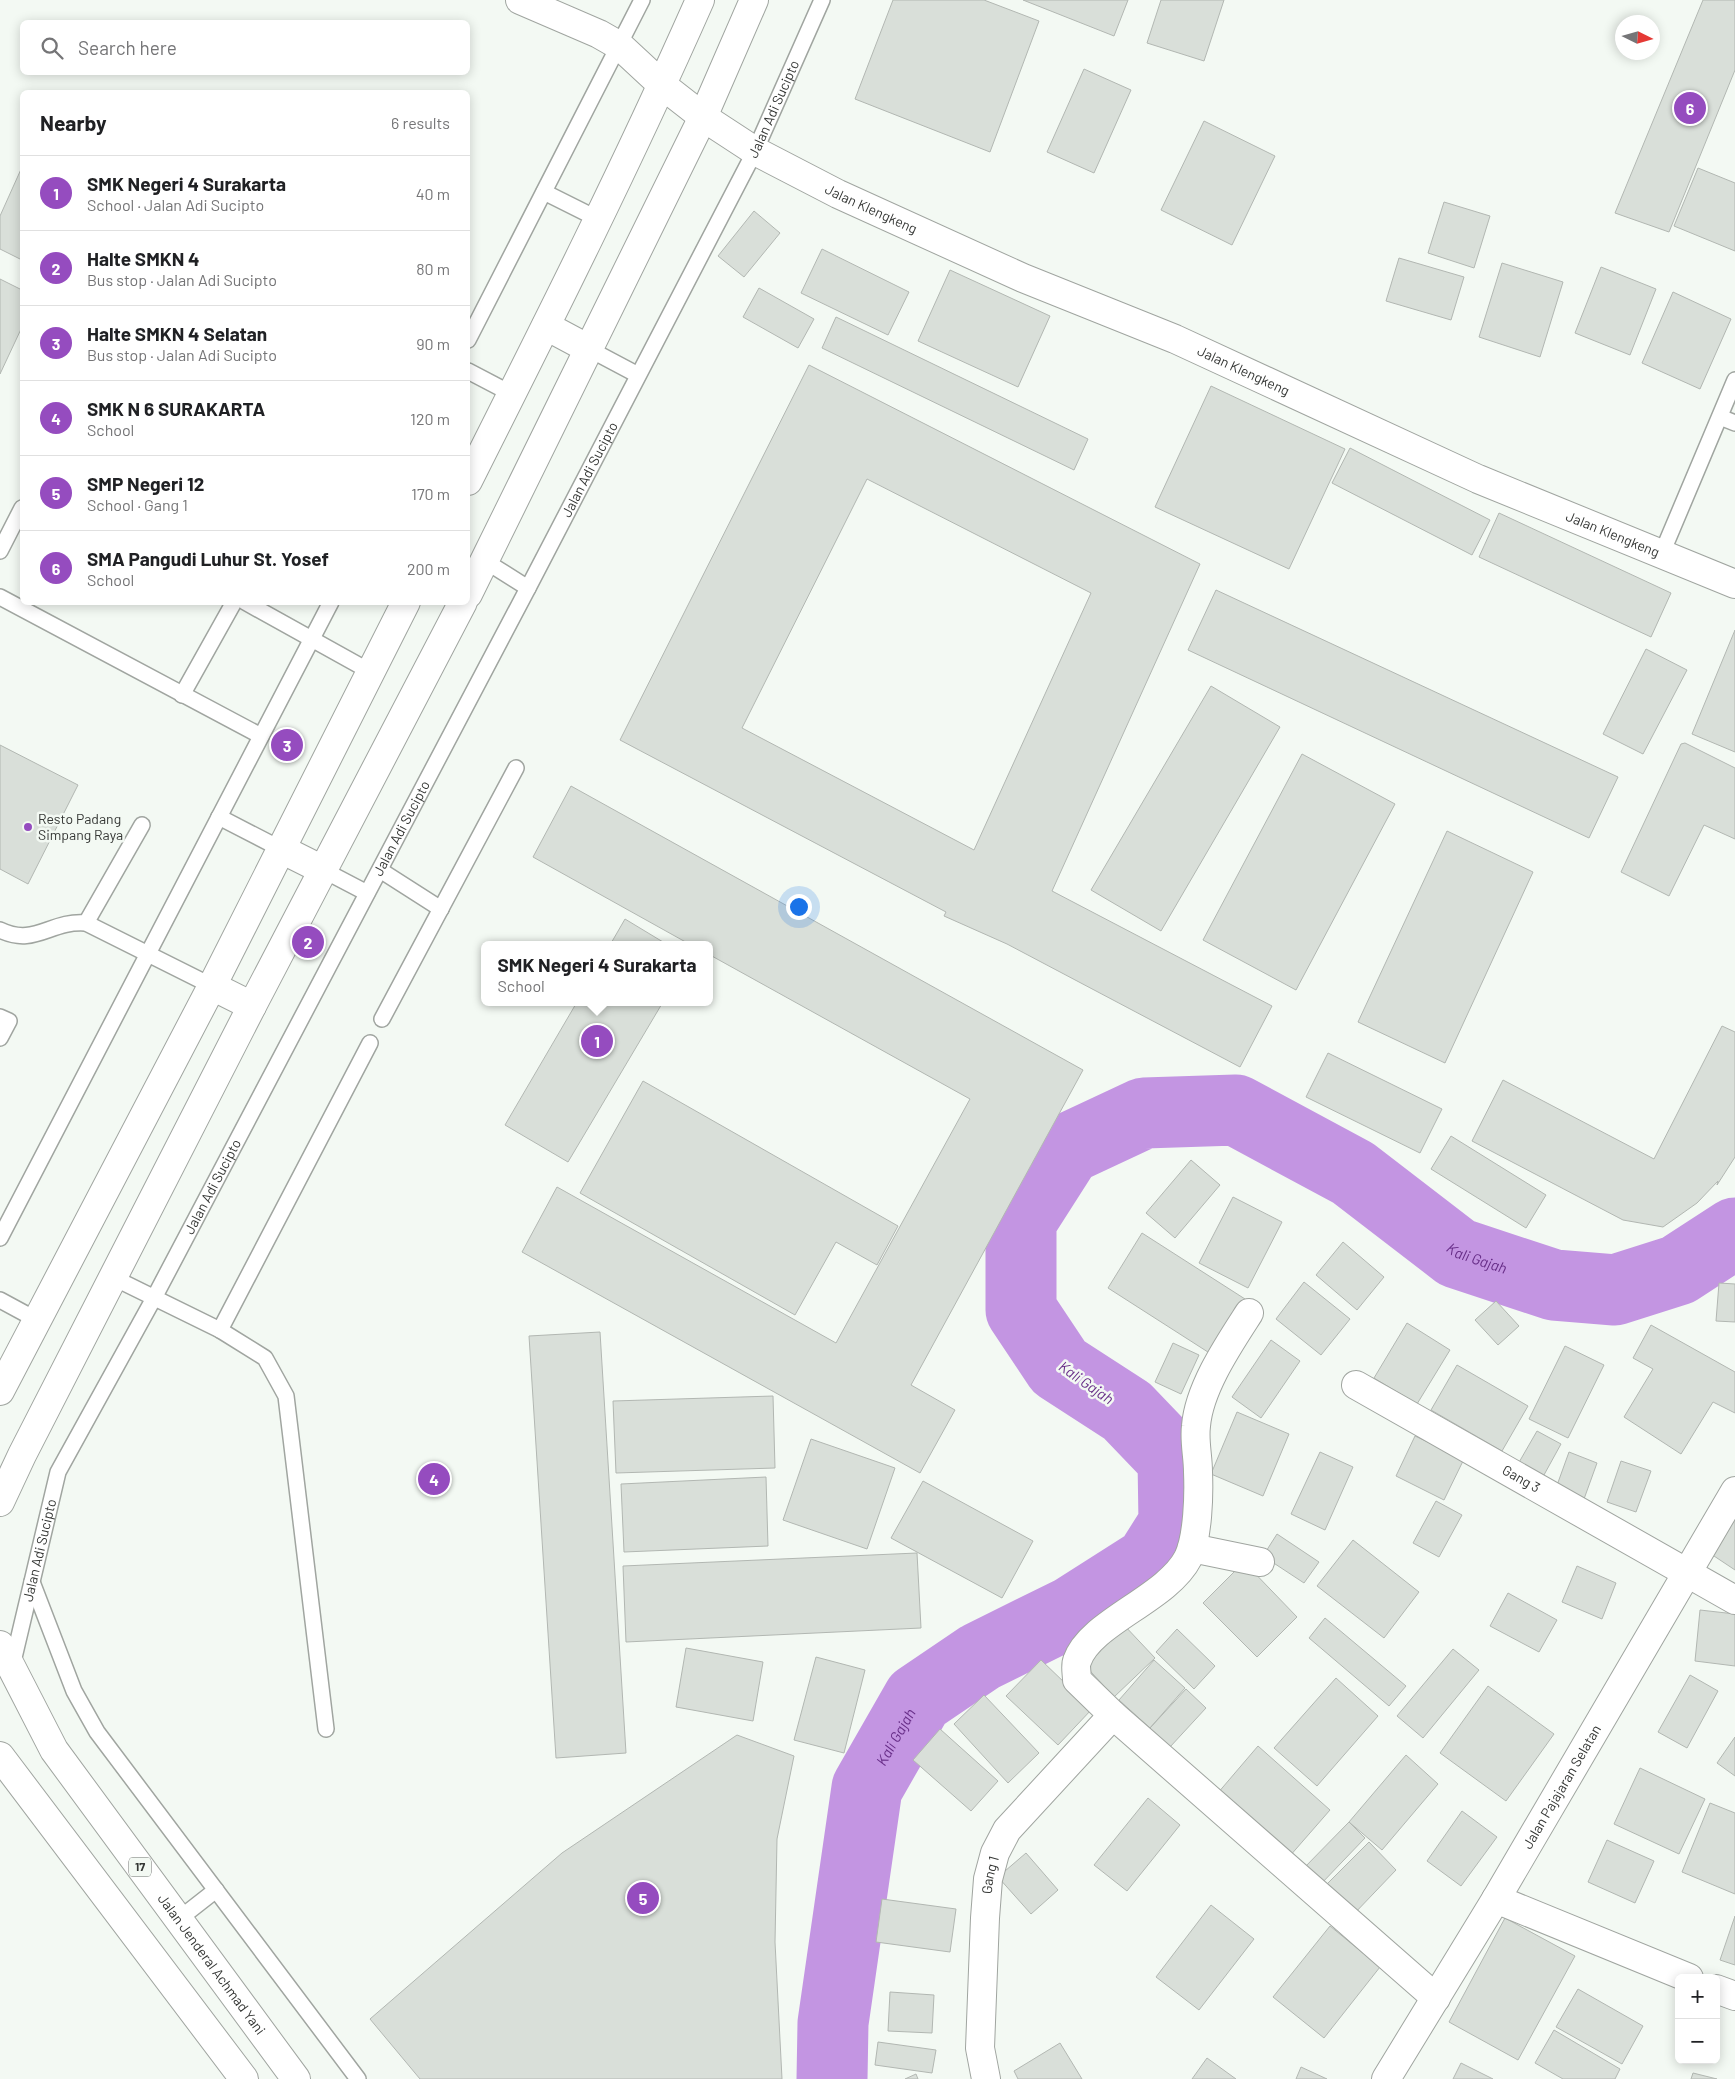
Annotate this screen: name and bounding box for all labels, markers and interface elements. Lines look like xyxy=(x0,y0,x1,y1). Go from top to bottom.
north arrow xyxy=(1615,15,1660,60)
search box xyxy=(20,20,470,75)
icon: search xyxy=(38,34,66,62)
text: Search here xyxy=(78,36,177,59)
street label: Jalan Adi Sucipto xyxy=(744,57,802,161)
pin: 6 xyxy=(1674,89,1706,127)
text: Nearby xyxy=(40,110,106,135)
text: 6 results xyxy=(391,113,450,132)
text: SMK Negeri 4 Surakarta xyxy=(87,172,286,195)
street label: Jalan Klengkeng xyxy=(822,180,920,237)
text: 1 xyxy=(53,184,59,203)
text: 40 m xyxy=(416,184,450,203)
text: School · Jalan Adi Sucipto xyxy=(87,195,264,214)
text: Halte SMKN 4 xyxy=(87,247,200,270)
text: 2 xyxy=(52,259,60,278)
text: 80 m xyxy=(416,259,450,278)
text: Bus stop · Jalan Adi Sucipto xyxy=(87,270,277,289)
text: Halte SMKN 4 Selatan xyxy=(87,322,267,345)
text: 3 xyxy=(52,334,60,353)
text: 90 m xyxy=(416,334,450,353)
street label: Jalan Klengkeng xyxy=(1195,342,1292,399)
text: Bus stop · Jalan Adi Sucipto xyxy=(87,345,277,364)
text: SMK N 6 SURAKARTA xyxy=(87,397,265,420)
text: 4 xyxy=(51,409,61,428)
text: 120 m xyxy=(410,409,450,428)
street label: Jalan Adi Sucipto xyxy=(557,419,621,520)
text: School xyxy=(87,420,134,439)
text: SMP Negeri 12 xyxy=(87,472,204,495)
text: 5 xyxy=(52,484,60,503)
text: 170 m xyxy=(411,484,450,503)
text: School · Gang 1 xyxy=(87,495,188,514)
street label: Jalan Klengkeng xyxy=(1564,507,1662,560)
text: SMA Pangudi Luhur St. Yosef xyxy=(87,547,329,570)
text: 6 xyxy=(52,559,60,578)
text: 200 m xyxy=(407,559,450,578)
text: School xyxy=(87,570,134,589)
pin: 3 xyxy=(271,726,303,764)
street label: Jalan Adi Sucipto xyxy=(369,778,433,879)
place label: Resto Padang Simpang Raya xyxy=(38,810,123,843)
marker: Resto Padang Simpang Raya xyxy=(22,821,34,833)
your location xyxy=(786,894,812,920)
pin: 2 xyxy=(292,923,324,961)
popup xyxy=(481,941,713,1006)
text: SMK Negeri 4 Surakarta xyxy=(498,953,697,976)
text: School xyxy=(498,976,545,995)
pin: 1 xyxy=(581,1022,613,1060)
street label: Jalan Adi Sucipto xyxy=(180,1136,244,1237)
water label: Kali Gajah xyxy=(1444,1238,1510,1277)
water label: Kali Gajah xyxy=(1056,1357,1118,1408)
pin: 4 xyxy=(418,1460,450,1498)
street label: Gang 3 xyxy=(1500,1461,1543,1496)
street label: Jalan Adi Sucipto xyxy=(19,1497,59,1603)
water label: Kali Gajah xyxy=(872,1705,919,1768)
street label: Jalan Pajajaran Selatan xyxy=(1518,1721,1604,1852)
street label: Gang 1 xyxy=(978,1854,1002,1895)
road number: 17 xyxy=(129,1858,151,1876)
pin: 5 xyxy=(627,1879,659,1917)
street label: Jalan Jenderal Achmad Yani xyxy=(155,1890,269,2038)
map controls xyxy=(1675,1974,1720,2064)
button: + xyxy=(1675,1974,1720,2019)
button: − xyxy=(1675,2019,1720,2064)

